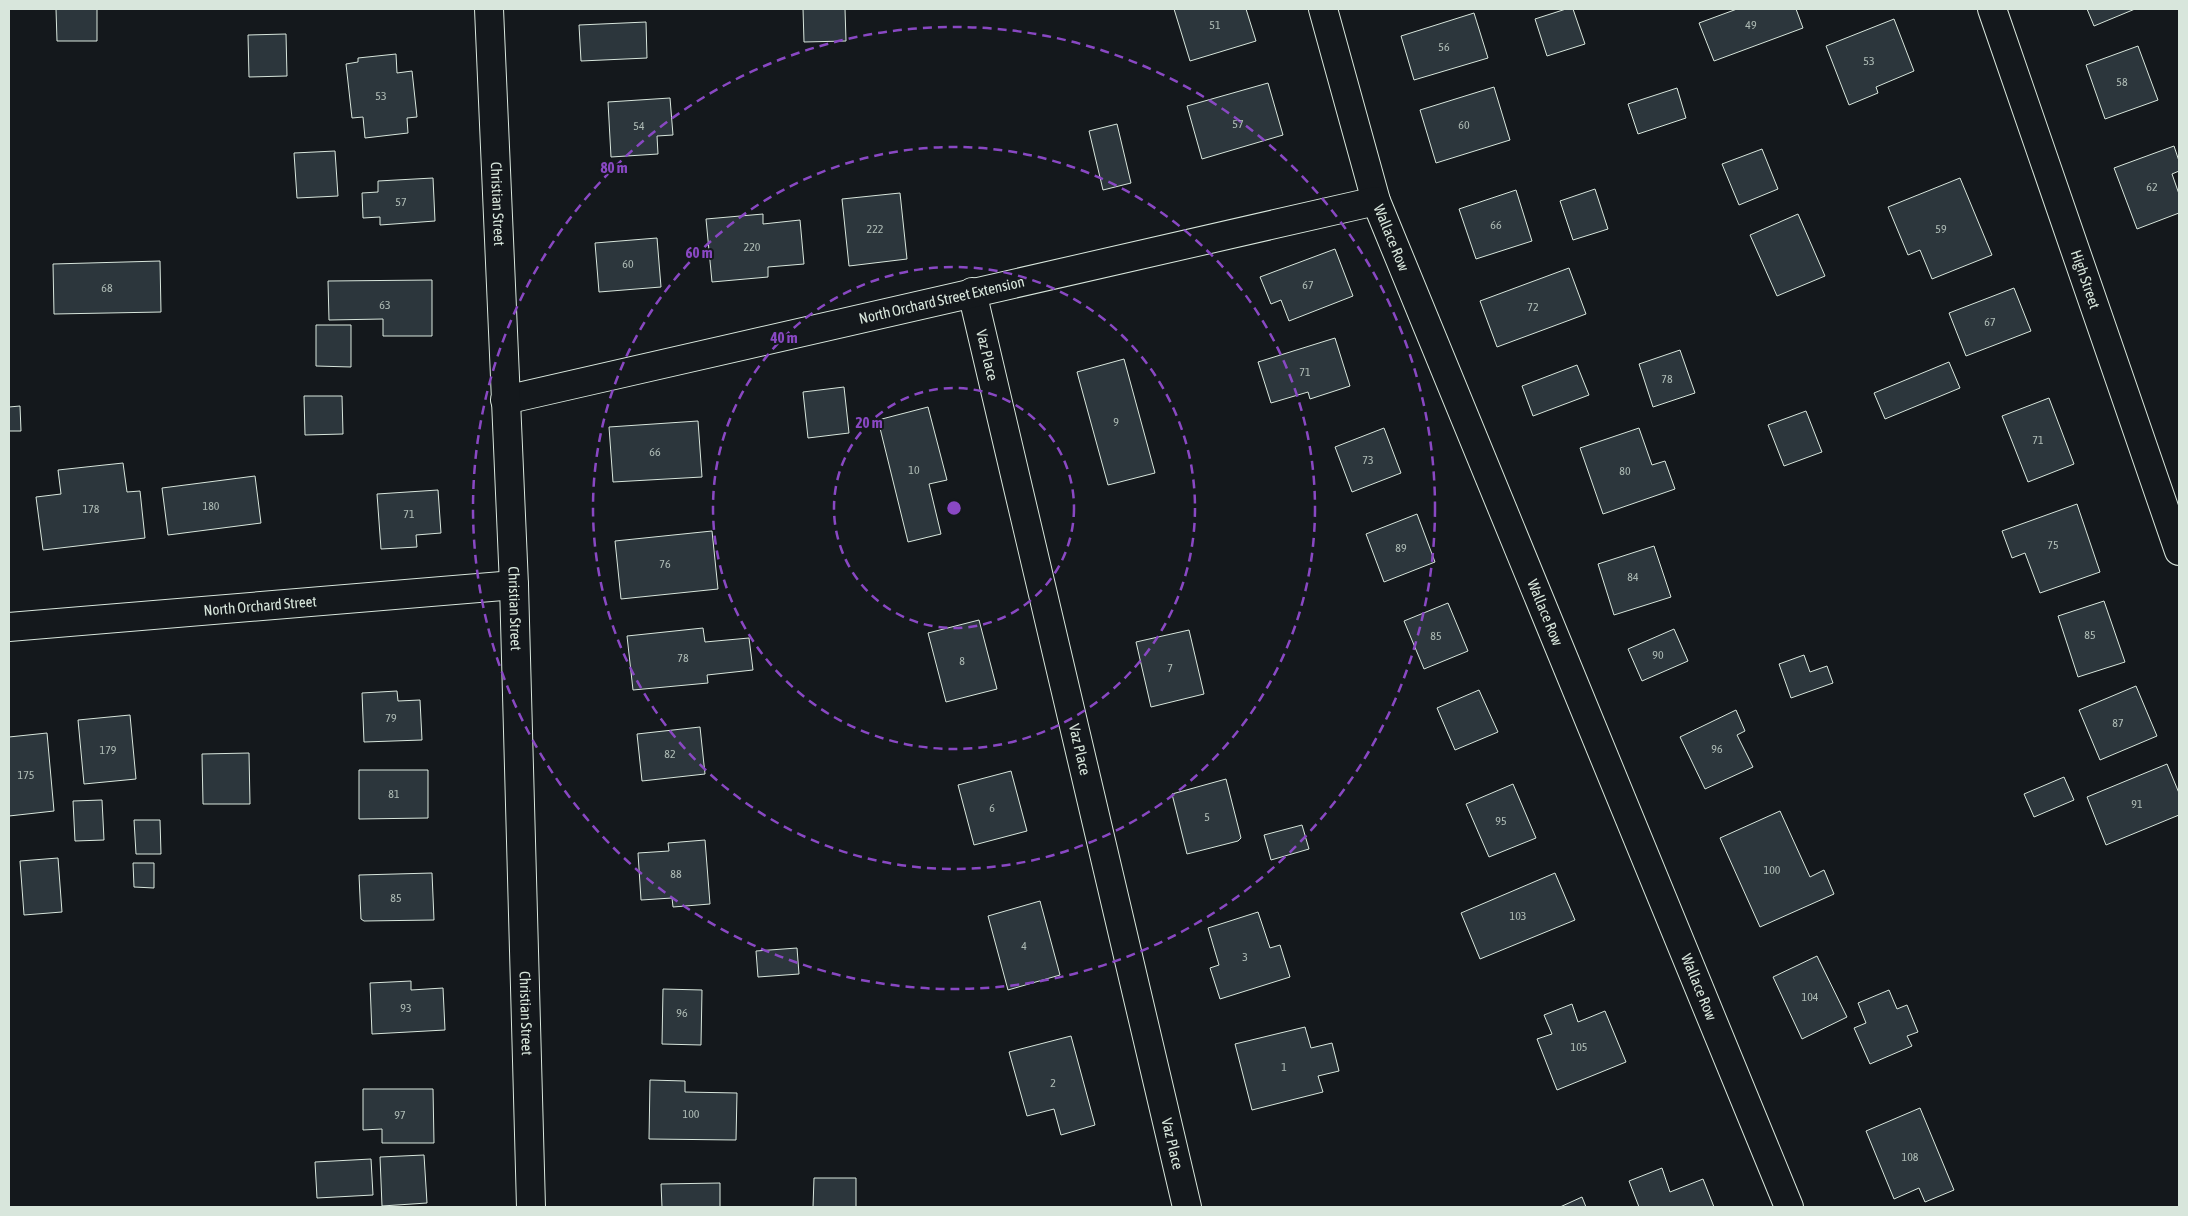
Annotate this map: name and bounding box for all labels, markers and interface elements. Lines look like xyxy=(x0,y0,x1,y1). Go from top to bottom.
house number: 51 xyxy=(1209,18,1221,32)
house number: 49 xyxy=(1745,18,1757,32)
house number: 56 xyxy=(1438,40,1450,54)
house number: 53 xyxy=(1863,54,1875,68)
house number: 58 xyxy=(2116,75,2128,89)
house number: 53 xyxy=(375,89,387,103)
house number: 57 xyxy=(1232,117,1244,131)
house number: 60 xyxy=(1458,118,1470,132)
house number: 54 xyxy=(633,119,645,133)
text: 80 m xyxy=(601,159,628,176)
street label: Christian Street xyxy=(488,161,508,246)
house number: 62 xyxy=(2146,180,2158,194)
house number: 57 xyxy=(395,195,407,209)
street label: Wallace Row xyxy=(1370,202,1413,273)
house number: 66 xyxy=(1490,218,1502,232)
house number: 222 xyxy=(867,222,883,236)
house number: 59 xyxy=(1935,222,1947,236)
house number: 220 xyxy=(744,240,761,254)
text: 60 m xyxy=(686,244,713,261)
street label: High Street xyxy=(2068,248,2104,311)
house number: 60 xyxy=(622,257,634,271)
street label: North Orchard Street Extension xyxy=(857,273,1026,327)
house number: 67 xyxy=(1302,278,1314,292)
house number: 68 xyxy=(101,281,113,295)
house number: 63 xyxy=(379,298,391,312)
house number: 72 xyxy=(1527,300,1539,314)
house number: 67 xyxy=(1984,315,1996,329)
street label: Vaz Place xyxy=(973,328,1002,383)
text: 40 m xyxy=(770,329,798,346)
house number: 71 xyxy=(1299,365,1311,379)
house number: 78 xyxy=(1661,372,1673,386)
text: 20 m xyxy=(856,414,883,431)
house number: 9 xyxy=(1113,415,1119,429)
house number: 71 xyxy=(2032,433,2044,447)
house number: 66 xyxy=(649,445,661,459)
house number: 73 xyxy=(1362,453,1374,467)
house number: 10 xyxy=(908,463,920,477)
house number: 80 xyxy=(1619,464,1631,478)
house number: 180 xyxy=(203,499,220,513)
centre of rings xyxy=(945,499,963,517)
house number: 178 xyxy=(83,502,100,516)
house number: 71 xyxy=(403,507,415,521)
house number: 75 xyxy=(2047,538,2059,552)
house number: 89 xyxy=(1395,541,1407,555)
house number: 76 xyxy=(659,557,671,571)
street label: Christian Street xyxy=(505,566,525,651)
house number: 84 xyxy=(1627,570,1639,584)
street label: Wallace Row xyxy=(1524,577,1567,648)
street label: North Orchard Street xyxy=(203,592,317,619)
house number: 85 xyxy=(2084,628,2096,642)
house number: 85 xyxy=(1430,629,1442,643)
house number: 90 xyxy=(1652,648,1664,662)
house number: 78 xyxy=(677,651,689,665)
house number: 8 xyxy=(959,654,965,668)
house number: 7 xyxy=(1167,661,1173,675)
house number: 79 xyxy=(385,711,397,725)
house number: 87 xyxy=(2112,716,2124,730)
street label: Vaz Place xyxy=(1066,722,1094,777)
house number: 96 xyxy=(1711,742,1723,756)
house number: 179 xyxy=(100,743,117,757)
house number: 82 xyxy=(664,747,676,761)
house number: 175 xyxy=(18,768,34,782)
house number: 81 xyxy=(388,787,400,801)
house number: 91 xyxy=(2131,797,2143,811)
house number: 6 xyxy=(989,801,995,815)
house number: 5 xyxy=(1204,810,1210,824)
house number: 95 xyxy=(1495,814,1507,828)
house number: 100 xyxy=(1764,863,1781,877)
house number: 88 xyxy=(670,867,682,881)
house number: 85 xyxy=(390,891,402,905)
house number: 103 xyxy=(1510,909,1526,923)
house number: 4 xyxy=(1021,939,1027,953)
house number: 3 xyxy=(1242,950,1248,964)
street label: Wallace Row xyxy=(1678,951,1720,1023)
street label: Christian Street xyxy=(517,971,536,1056)
house number: 104 xyxy=(1802,990,1819,1004)
house number: 93 xyxy=(400,1001,412,1015)
house number: 96 xyxy=(676,1006,688,1020)
house number: 105 xyxy=(1571,1040,1587,1054)
house number: 1 xyxy=(1281,1060,1287,1074)
house number: 2 xyxy=(1050,1076,1056,1090)
house number: 100 xyxy=(683,1107,700,1121)
house number: 97 xyxy=(394,1108,406,1122)
street label: Vaz Place xyxy=(1158,1116,1187,1171)
house number: 108 xyxy=(1902,1150,1919,1164)

